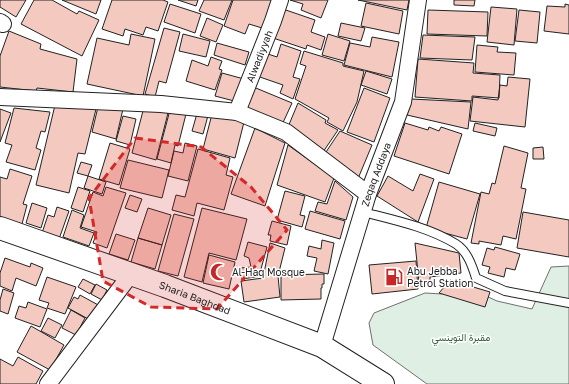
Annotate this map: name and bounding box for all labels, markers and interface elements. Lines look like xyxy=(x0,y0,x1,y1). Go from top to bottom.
street label: Alwadiyyah xyxy=(243,28,275,84)
street label: Zeqaq Addaya xyxy=(359,141,393,208)
mosque icon: Al-Haq Mosque xyxy=(209,262,229,282)
place label: Abu Jebba Petrol Station xyxy=(407,265,473,289)
place label: Al-Haq Mosque xyxy=(232,266,305,278)
fuel station icon: Abu Jebba Petrol Station xyxy=(384,267,404,287)
street label: Sharia Baghdad xyxy=(158,278,232,317)
park label: مقبرة التوينسي xyxy=(432,331,490,346)

